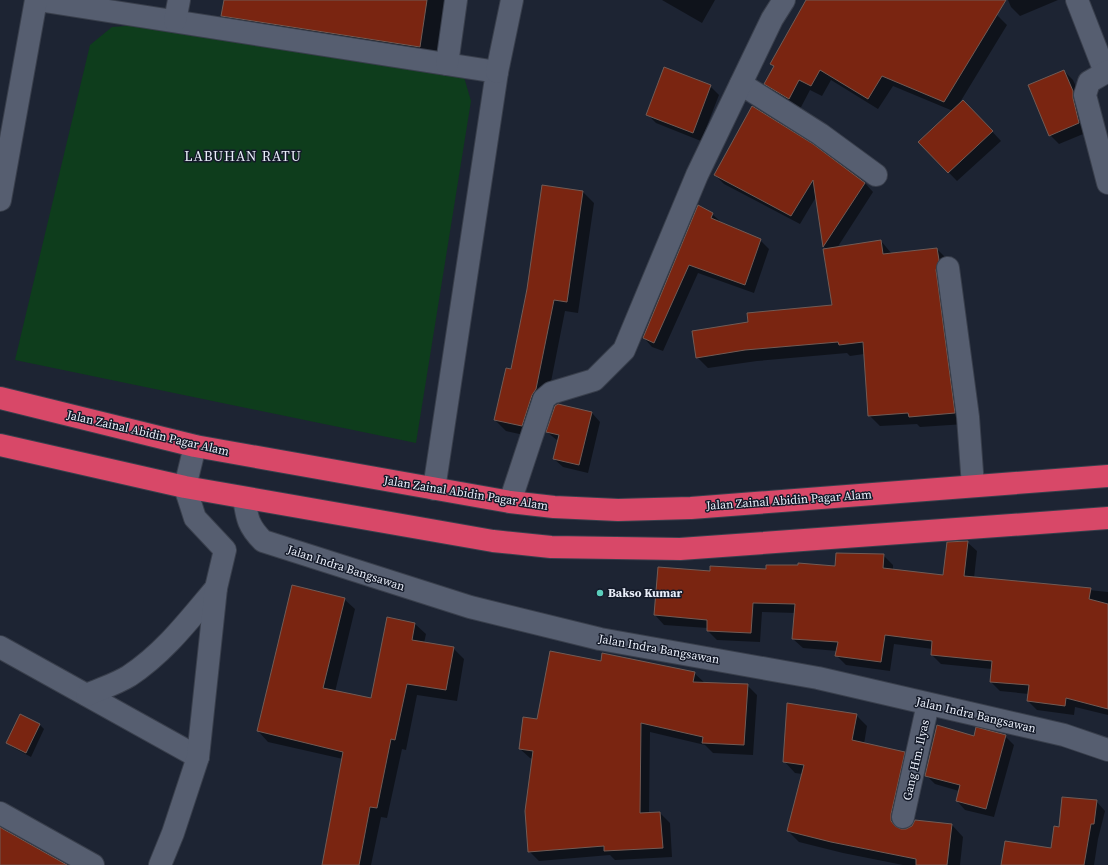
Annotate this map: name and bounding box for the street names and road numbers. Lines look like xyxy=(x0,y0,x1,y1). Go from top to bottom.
street label: Jalan Zainal Abidin Pagar Alam xyxy=(64,406,231,460)
street label: Jalan Zainal Abidin Pagar Alam xyxy=(382,472,549,514)
street label: Jalan Zainal Abidin Pagar Alam xyxy=(705,486,873,514)
street label: Jalan Indra Bangsawan xyxy=(284,541,407,595)
street label: Jalan Indra Bangsawan xyxy=(596,630,721,668)
street label: Jalan Indra Bangsawan xyxy=(913,693,1038,737)
street label: Gang Hm. Ilyas xyxy=(899,718,933,802)

